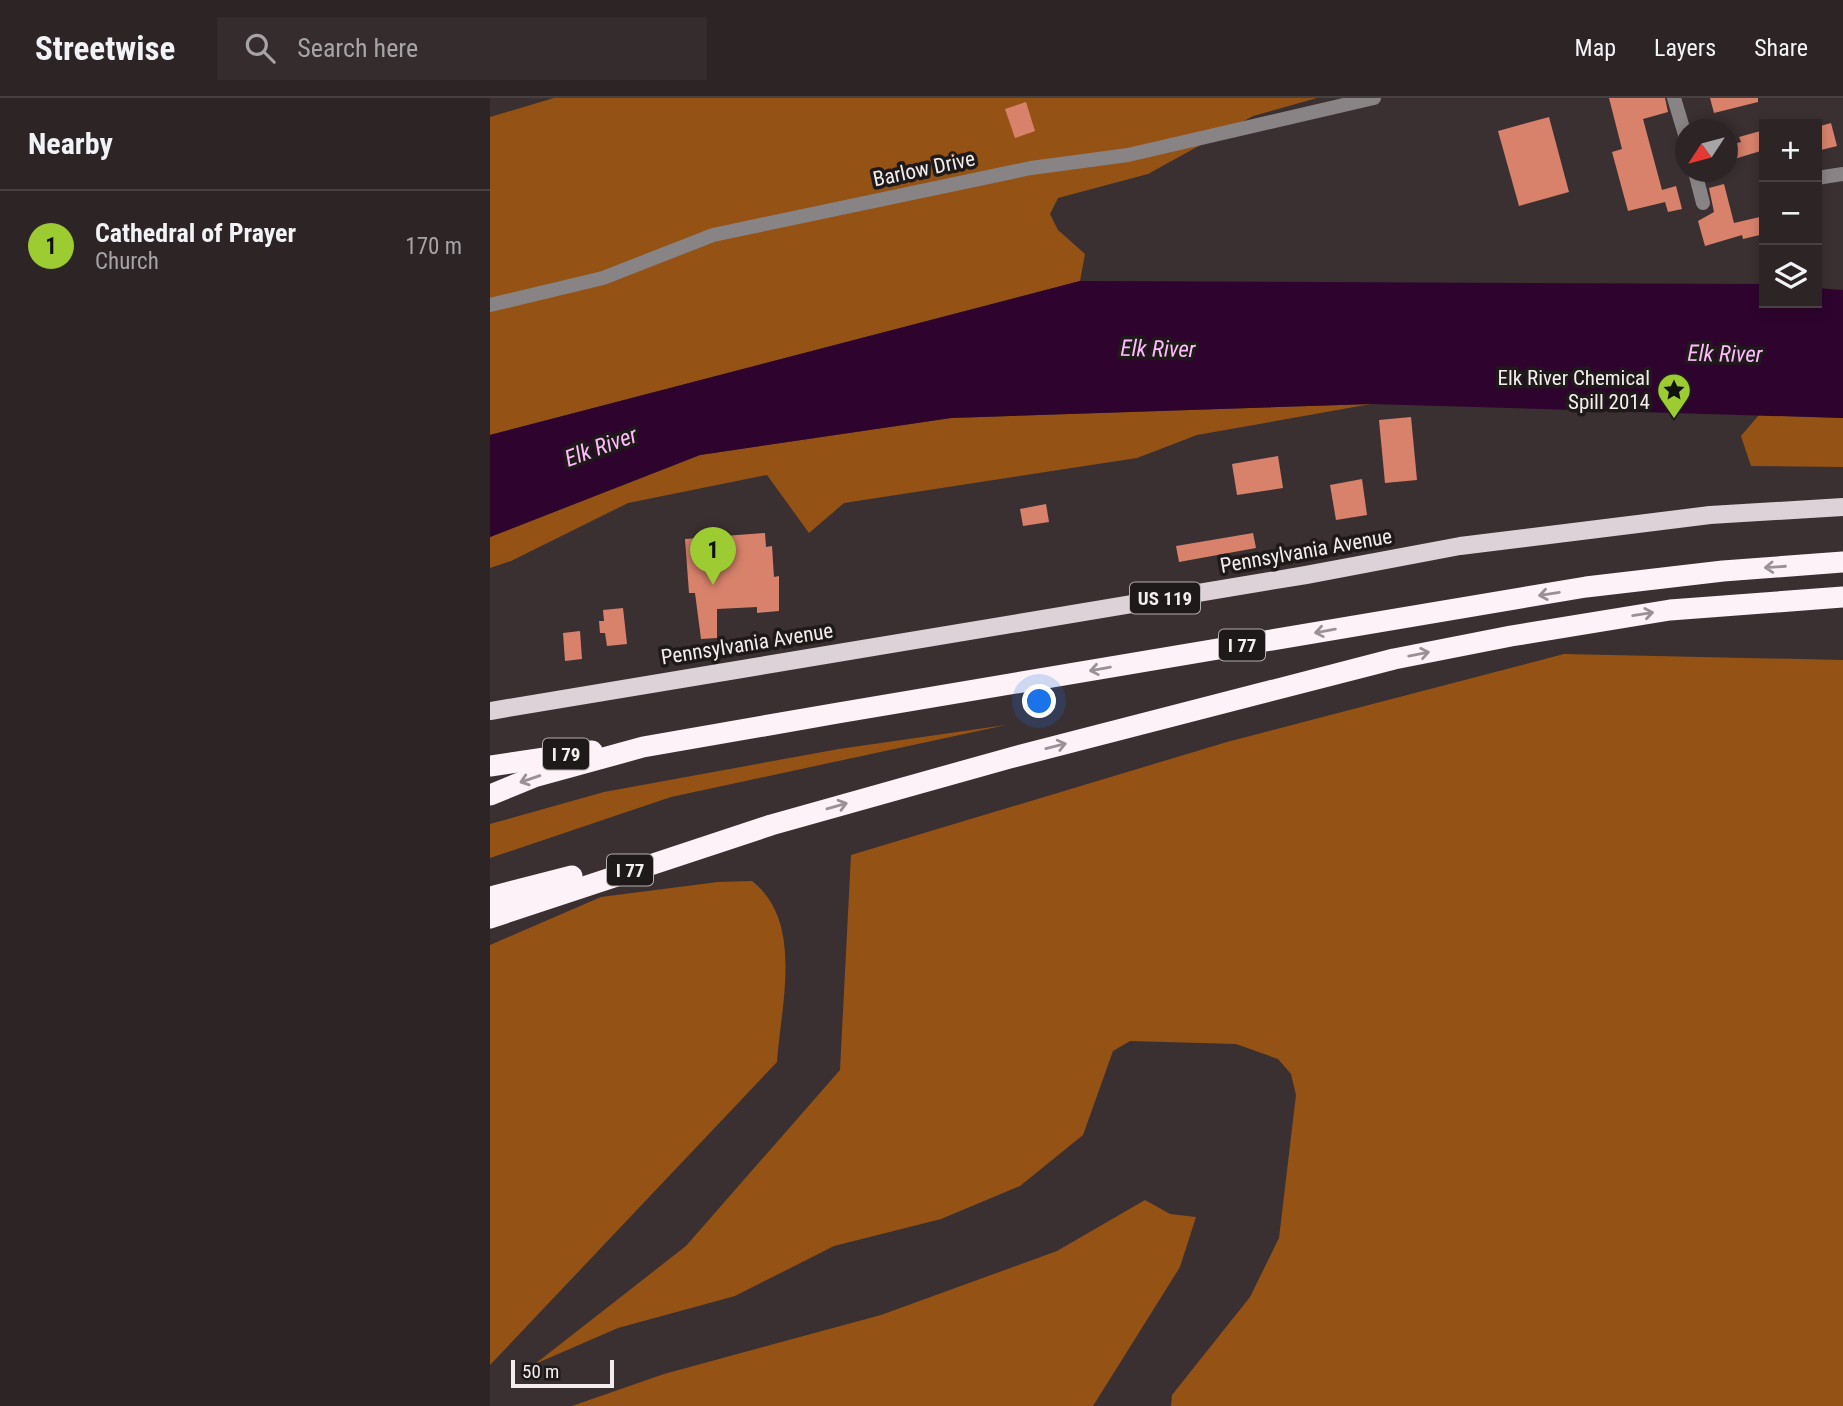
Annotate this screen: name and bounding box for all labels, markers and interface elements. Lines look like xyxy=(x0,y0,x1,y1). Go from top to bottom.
search box xyxy=(217,17,707,80)
text: Streetwise xyxy=(35,29,175,68)
icon: search xyxy=(241,29,279,67)
text: Search here xyxy=(297,33,418,63)
text: Map xyxy=(1575,34,1616,62)
text: Layers xyxy=(1654,34,1716,62)
text: Share xyxy=(1754,34,1808,62)
north arrow xyxy=(1675,119,1738,182)
map controls xyxy=(1759,119,1822,308)
button: + xyxy=(1759,119,1822,182)
text: Nearby xyxy=(28,126,113,161)
street label: Barlow Drive xyxy=(871,146,977,192)
button: − xyxy=(1759,182,1822,245)
text: Cathedral of Prayer xyxy=(95,218,296,248)
text: 1 xyxy=(45,233,57,260)
text: 170 m xyxy=(405,233,462,260)
button: layers xyxy=(1759,245,1822,308)
text: Church xyxy=(95,248,159,275)
water label: Elk River xyxy=(1120,335,1197,363)
water label: Elk River xyxy=(1687,340,1764,368)
place label: Elk River Chemical Spill 2014 xyxy=(1497,366,1650,414)
place icon: Elk River Chemical Spill 2014 xyxy=(1655,371,1693,420)
water label: Elk River xyxy=(561,421,642,473)
street label: Pennsylvania Avenue xyxy=(1218,524,1394,578)
pin: 1 xyxy=(690,527,736,585)
one-way arrow xyxy=(1764,561,1787,574)
road number: US 119 xyxy=(1130,583,1200,614)
one-way arrow xyxy=(1538,588,1561,601)
one-way arrow xyxy=(1631,607,1654,620)
street label: Pennsylvania Avenue xyxy=(659,619,835,669)
one-way arrow xyxy=(1314,625,1337,638)
road number: I 77 xyxy=(1219,630,1265,660)
one-way arrow xyxy=(1407,647,1430,661)
one-way arrow xyxy=(1089,663,1112,676)
your location xyxy=(1022,684,1056,718)
road number: I 79 xyxy=(543,738,589,769)
one-way arrow xyxy=(1044,739,1067,752)
one-way arrow xyxy=(520,774,542,786)
one-way arrow xyxy=(825,799,847,812)
road number: I 77 xyxy=(607,855,653,886)
scale bar xyxy=(511,1357,614,1389)
text: 50 m xyxy=(522,1360,559,1383)

